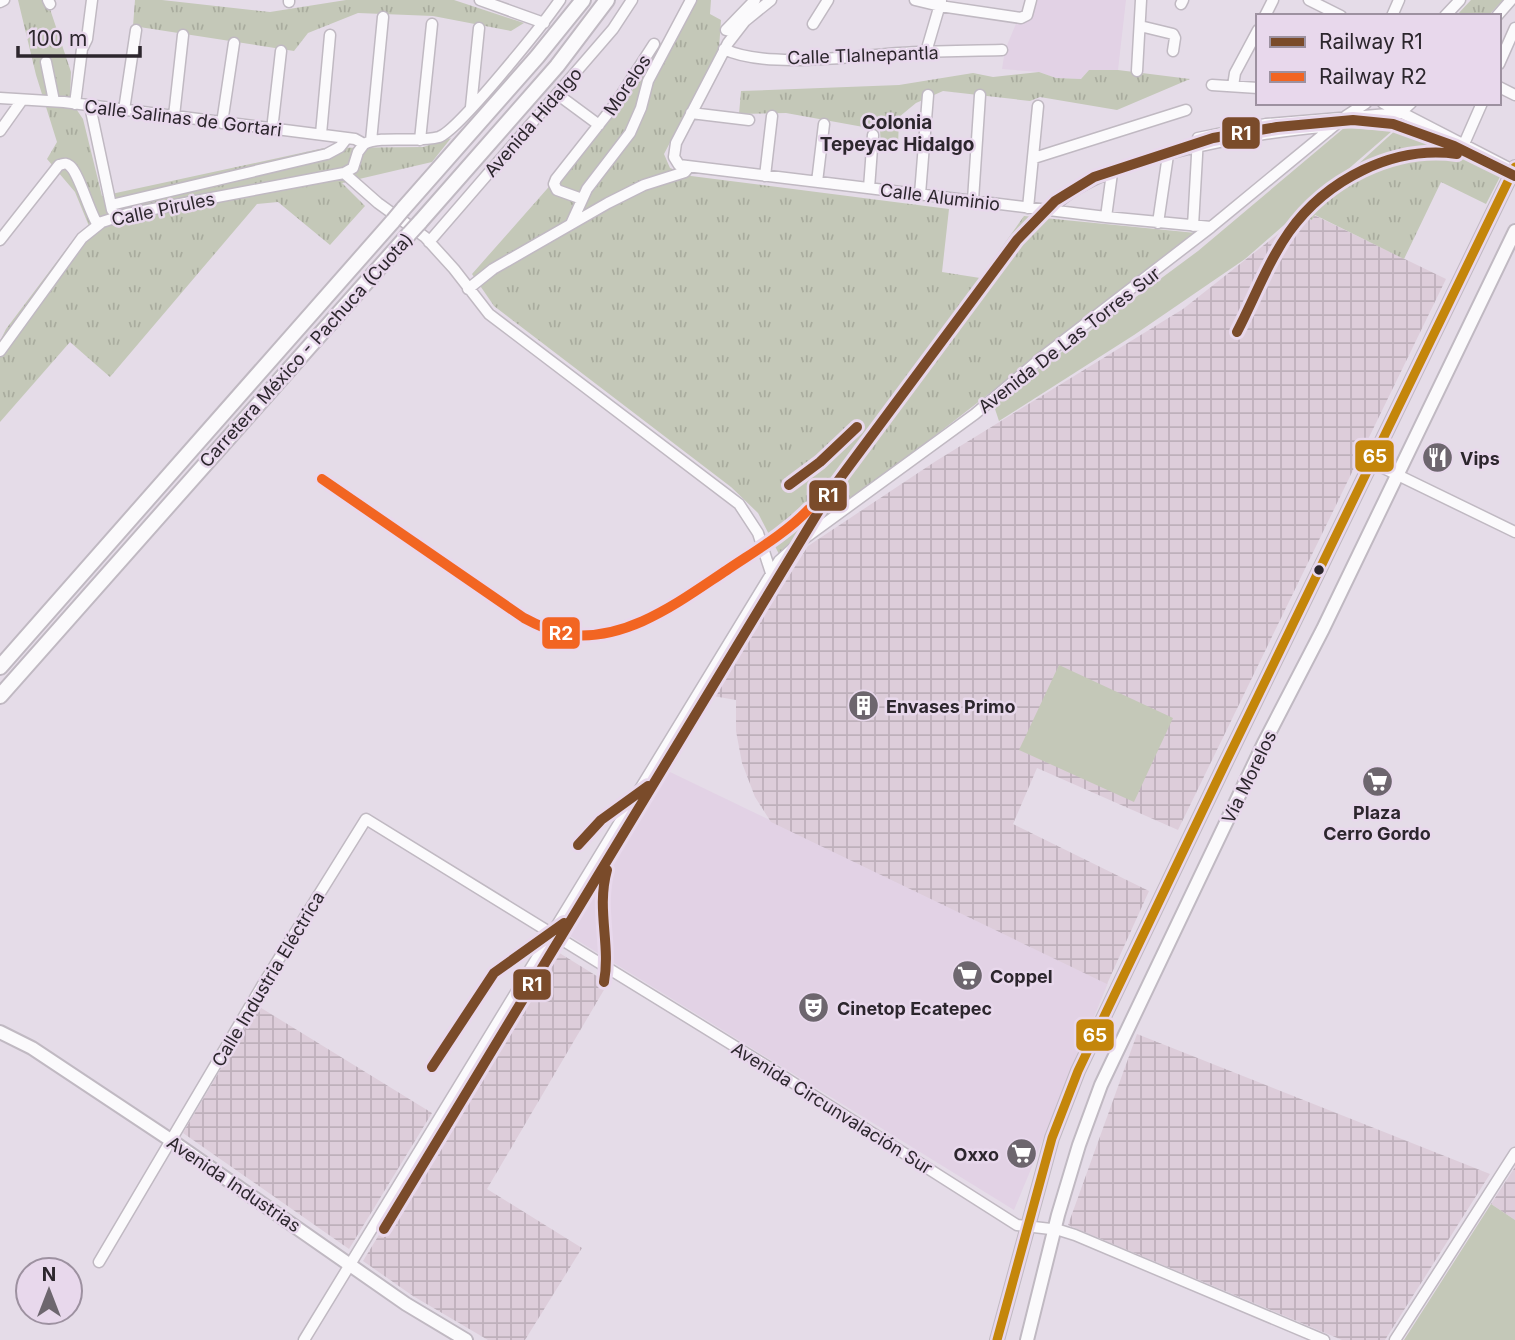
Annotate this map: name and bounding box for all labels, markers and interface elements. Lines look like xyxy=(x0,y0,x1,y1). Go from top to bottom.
scale bar xyxy=(18,14,140,58)
legend xyxy=(1256,14,1501,105)
text: 100 m xyxy=(28,26,87,51)
text: Railway R1 xyxy=(1319,29,1423,54)
street label: Calle Tlalnepantla xyxy=(787,42,939,68)
street label: Morelos xyxy=(599,51,655,119)
street label: Avenida Hidalgo xyxy=(480,63,586,181)
text: Railway R2 xyxy=(1319,64,1427,89)
street label: Calle Salinas de Gortari xyxy=(83,95,283,141)
district label: Colonia Tepeyac Hidalgo xyxy=(820,111,974,156)
line badge: R1 xyxy=(1221,116,1261,150)
text: R1 xyxy=(1231,122,1251,145)
street label: Calle Aluminio xyxy=(879,179,1001,215)
street label: Calle Pirules xyxy=(109,188,217,230)
street label: Carretera México - Pachuca (Cuota) xyxy=(195,229,417,471)
street label: Avenida De Las Torres Sur xyxy=(974,262,1164,417)
line badge: 65 xyxy=(1354,439,1395,473)
restaurant icon: Vips xyxy=(1420,441,1454,475)
text: 65 xyxy=(1363,445,1387,468)
place label: Vips xyxy=(1460,448,1500,469)
line badge: R1 xyxy=(808,479,848,512)
text: R1 xyxy=(818,484,838,507)
unlabelled marker xyxy=(1312,563,1326,577)
line badge: R2 xyxy=(541,616,581,650)
text: R2 xyxy=(549,622,573,645)
building icon: Envases Primo xyxy=(846,689,880,723)
place label: Envases Primo xyxy=(886,696,1016,717)
street label: Vía Morelos xyxy=(1218,727,1280,827)
supermarket icon: Plaza Cerro Gordo xyxy=(1360,765,1394,799)
place label: Plaza Cerro Gordo xyxy=(1323,802,1431,844)
street label: Calle Industria Eléctrica xyxy=(207,888,329,1070)
supermarket icon: Coppel xyxy=(950,959,984,993)
place label: Coppel xyxy=(990,966,1053,987)
line badge: R1 xyxy=(512,968,552,1001)
text: R1 xyxy=(522,973,542,996)
theatre icon: Cinetop Ecatepec xyxy=(797,991,831,1025)
place label: Cinetop Ecatepec xyxy=(837,998,992,1019)
line badge: 65 xyxy=(1075,1018,1115,1052)
text: 65 xyxy=(1083,1024,1107,1047)
street label: Avenida Circunvalación Sur xyxy=(728,1037,936,1179)
street label: Avenida Industrias xyxy=(163,1132,305,1236)
supermarket icon: Oxxo xyxy=(1005,1137,1039,1171)
place label: Oxxo xyxy=(954,1144,999,1165)
north arrow xyxy=(14,1256,84,1326)
text: N xyxy=(42,1263,56,1286)

